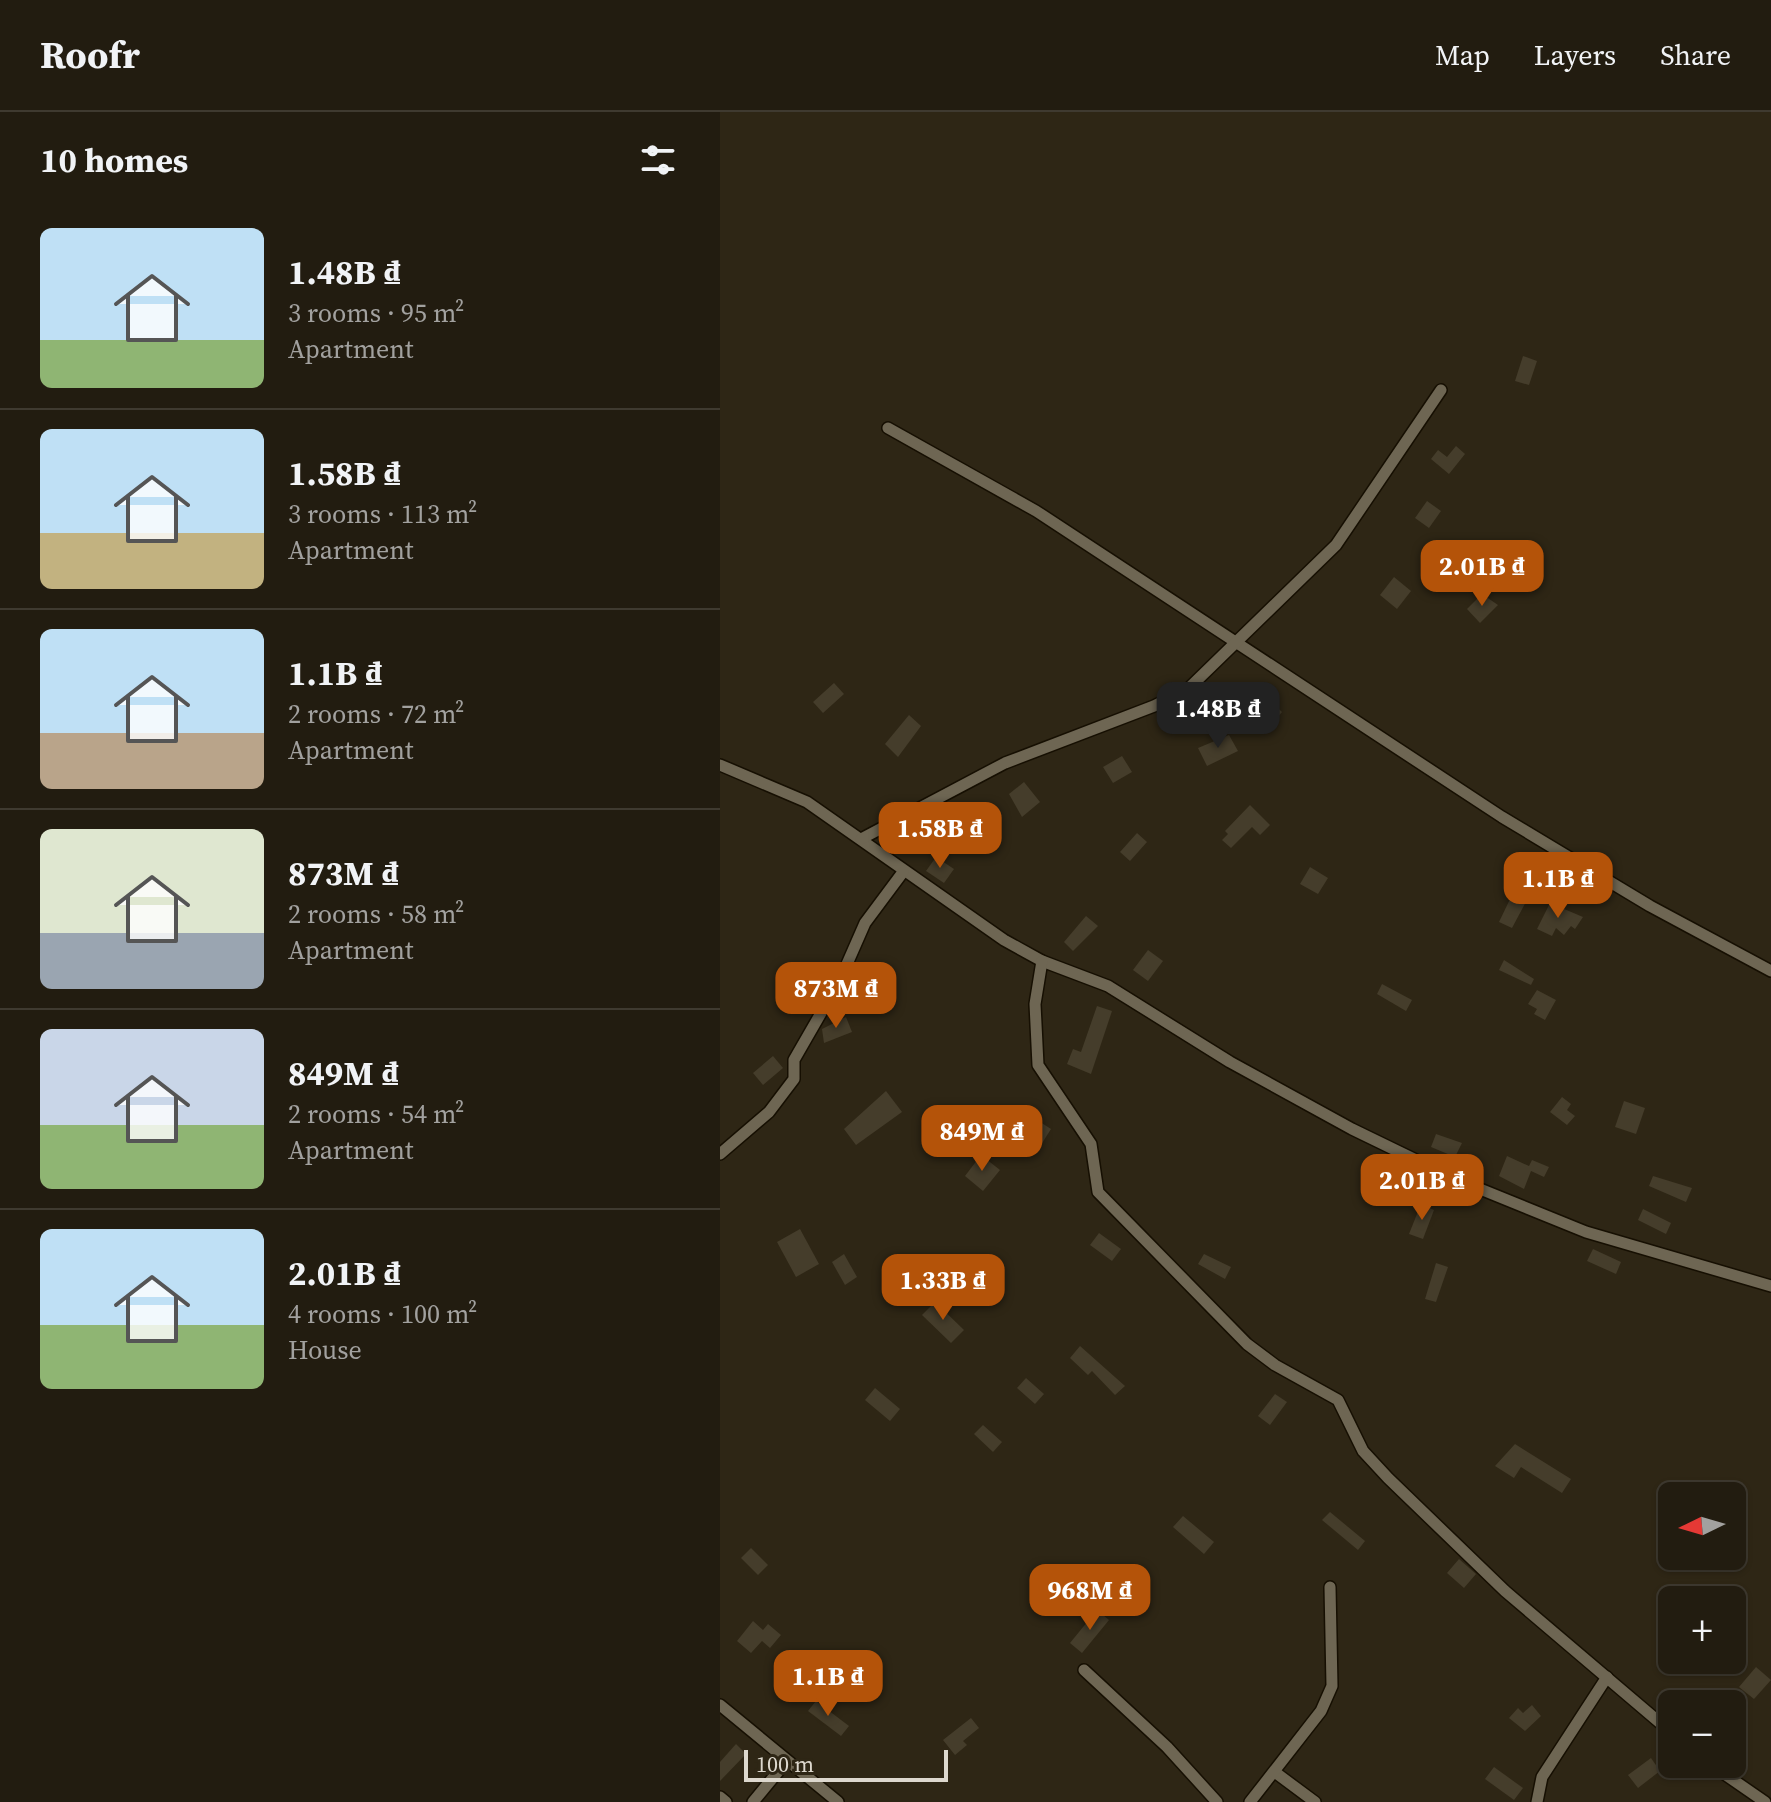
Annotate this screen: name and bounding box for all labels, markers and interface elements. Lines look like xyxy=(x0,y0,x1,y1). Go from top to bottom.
text: Roofr xyxy=(40,29,140,81)
text: Map xyxy=(1435,36,1490,74)
text: Layers xyxy=(1534,36,1616,74)
text: Share xyxy=(1660,36,1731,74)
text: 10 homes xyxy=(40,137,188,183)
icon: filters xyxy=(636,138,680,182)
text: 1.48B ₫ xyxy=(288,249,401,295)
icon: home xyxy=(104,260,200,356)
text: 3 rooms · 95 m² xyxy=(288,295,464,331)
text: Apartment xyxy=(288,331,413,367)
text: 1.58B ₫ xyxy=(288,450,401,496)
icon: home xyxy=(104,461,200,557)
text: 3 rooms · 113 m² xyxy=(288,496,477,532)
text: Apartment xyxy=(288,532,413,568)
pin: 2.01B ₫ xyxy=(1408,540,1556,608)
text: 2.01B ₫ xyxy=(1439,548,1525,584)
text: 1.1B ₫ xyxy=(288,650,383,696)
icon: home xyxy=(104,661,200,757)
pin: 1.48B ₫ xyxy=(1144,682,1292,750)
text: 1.48B ₫ xyxy=(1175,690,1261,726)
text: 2 rooms · 72 m² xyxy=(288,696,464,732)
text: Apartment xyxy=(288,732,413,768)
pin: 1.58B ₫ xyxy=(866,802,1014,870)
text: 1.58B ₫ xyxy=(897,810,983,846)
text: 873M ₫ xyxy=(288,850,399,896)
pin: 1.1B ₫ xyxy=(1493,852,1623,920)
text: 1.1B ₫ xyxy=(1522,860,1594,896)
icon: home xyxy=(104,861,200,957)
text: 2 rooms · 58 m² xyxy=(288,896,464,932)
text: Apartment xyxy=(288,932,413,968)
pin: 873M ₫ xyxy=(771,962,901,1030)
text: 873M ₫ xyxy=(793,970,879,1006)
text: 849M ₫ xyxy=(288,1050,399,1096)
icon: home xyxy=(104,1061,200,1157)
text: 2 rooms · 54 m² xyxy=(288,1096,464,1132)
pin: 849M ₫ xyxy=(917,1105,1047,1173)
text: 849M ₫ xyxy=(939,1113,1025,1149)
text: Apartment xyxy=(288,1132,413,1168)
pin: 2.01B ₫ xyxy=(1348,1154,1496,1222)
text: 2.01B ₫ xyxy=(1379,1162,1465,1198)
text: 2.01B ₫ xyxy=(288,1250,401,1296)
pin: 1.33B ₫ xyxy=(869,1254,1017,1322)
icon: home xyxy=(104,1261,200,1357)
text: 1.33B ₫ xyxy=(900,1262,986,1298)
text: 4 rooms · 100 m² xyxy=(288,1296,477,1332)
text: House xyxy=(288,1332,362,1368)
north arrow xyxy=(1658,1482,1746,1570)
map controls xyxy=(1658,1482,1746,1778)
pin: 968M ₫ xyxy=(1025,1564,1155,1632)
text: 968M ₫ xyxy=(1047,1572,1133,1608)
button: + xyxy=(1658,1586,1746,1674)
pin: 1.1B ₫ xyxy=(763,1650,893,1718)
text: 1.1B ₫ xyxy=(792,1658,864,1694)
button: − xyxy=(1658,1690,1746,1778)
scale bar xyxy=(744,1746,948,1782)
text: 100 m xyxy=(756,1749,814,1779)

